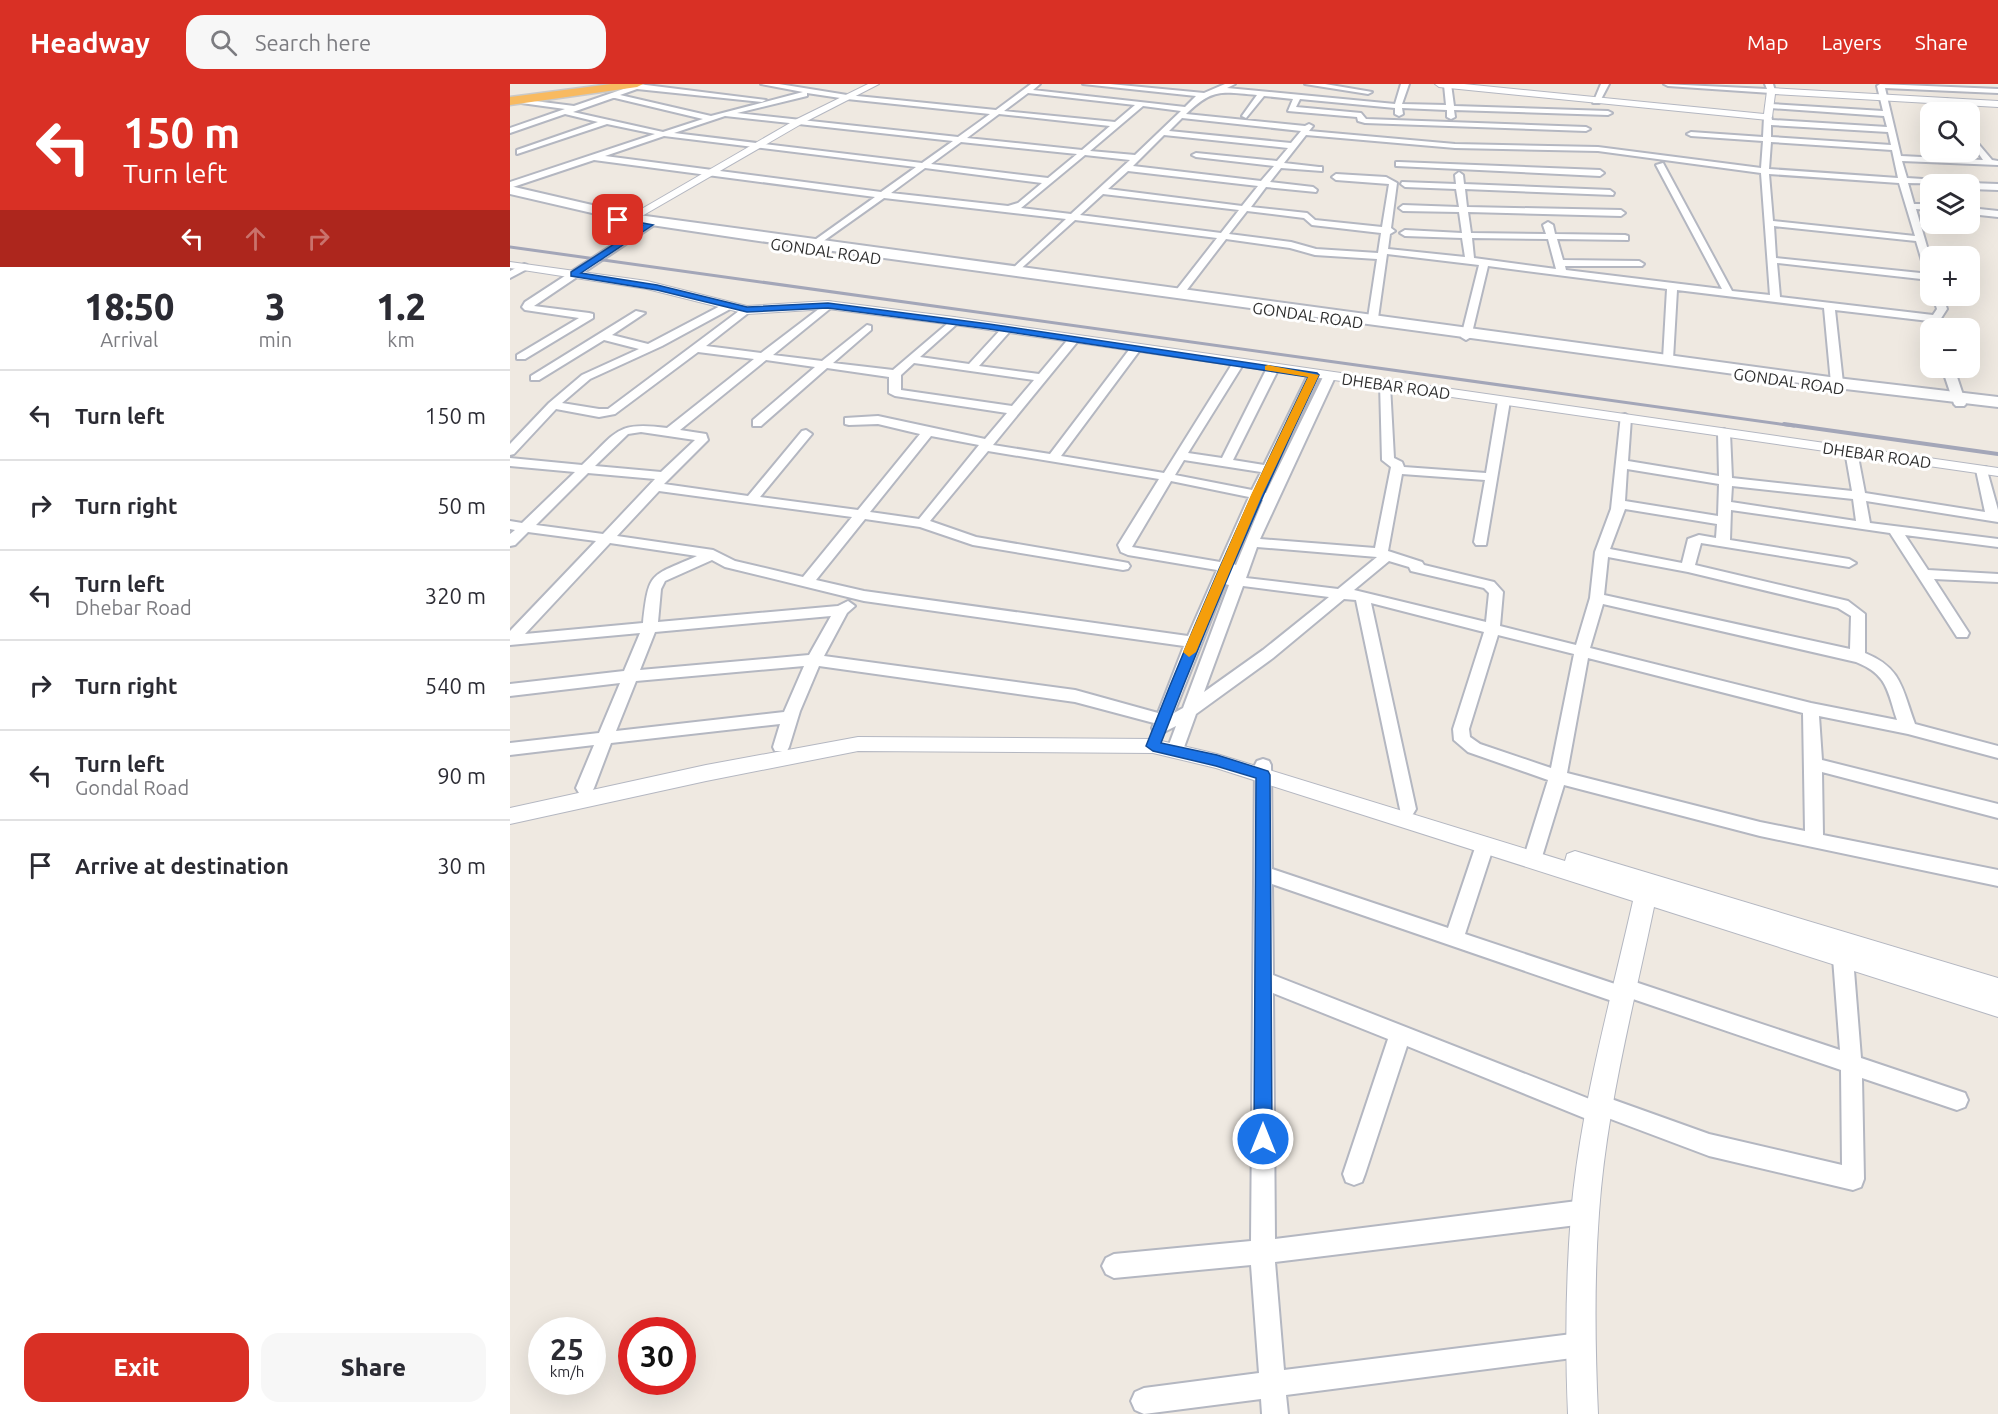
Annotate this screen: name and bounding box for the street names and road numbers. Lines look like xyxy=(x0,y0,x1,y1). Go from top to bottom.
street label: GONDAL ROAD xyxy=(769,234,883,268)
street label: GONDAL ROAD xyxy=(1251,298,1365,332)
street label: GONDAL ROAD xyxy=(1732,364,1846,398)
street label: DHEBAR ROAD xyxy=(1341,369,1451,403)
street label: DHEBAR ROAD xyxy=(1822,438,1932,472)

